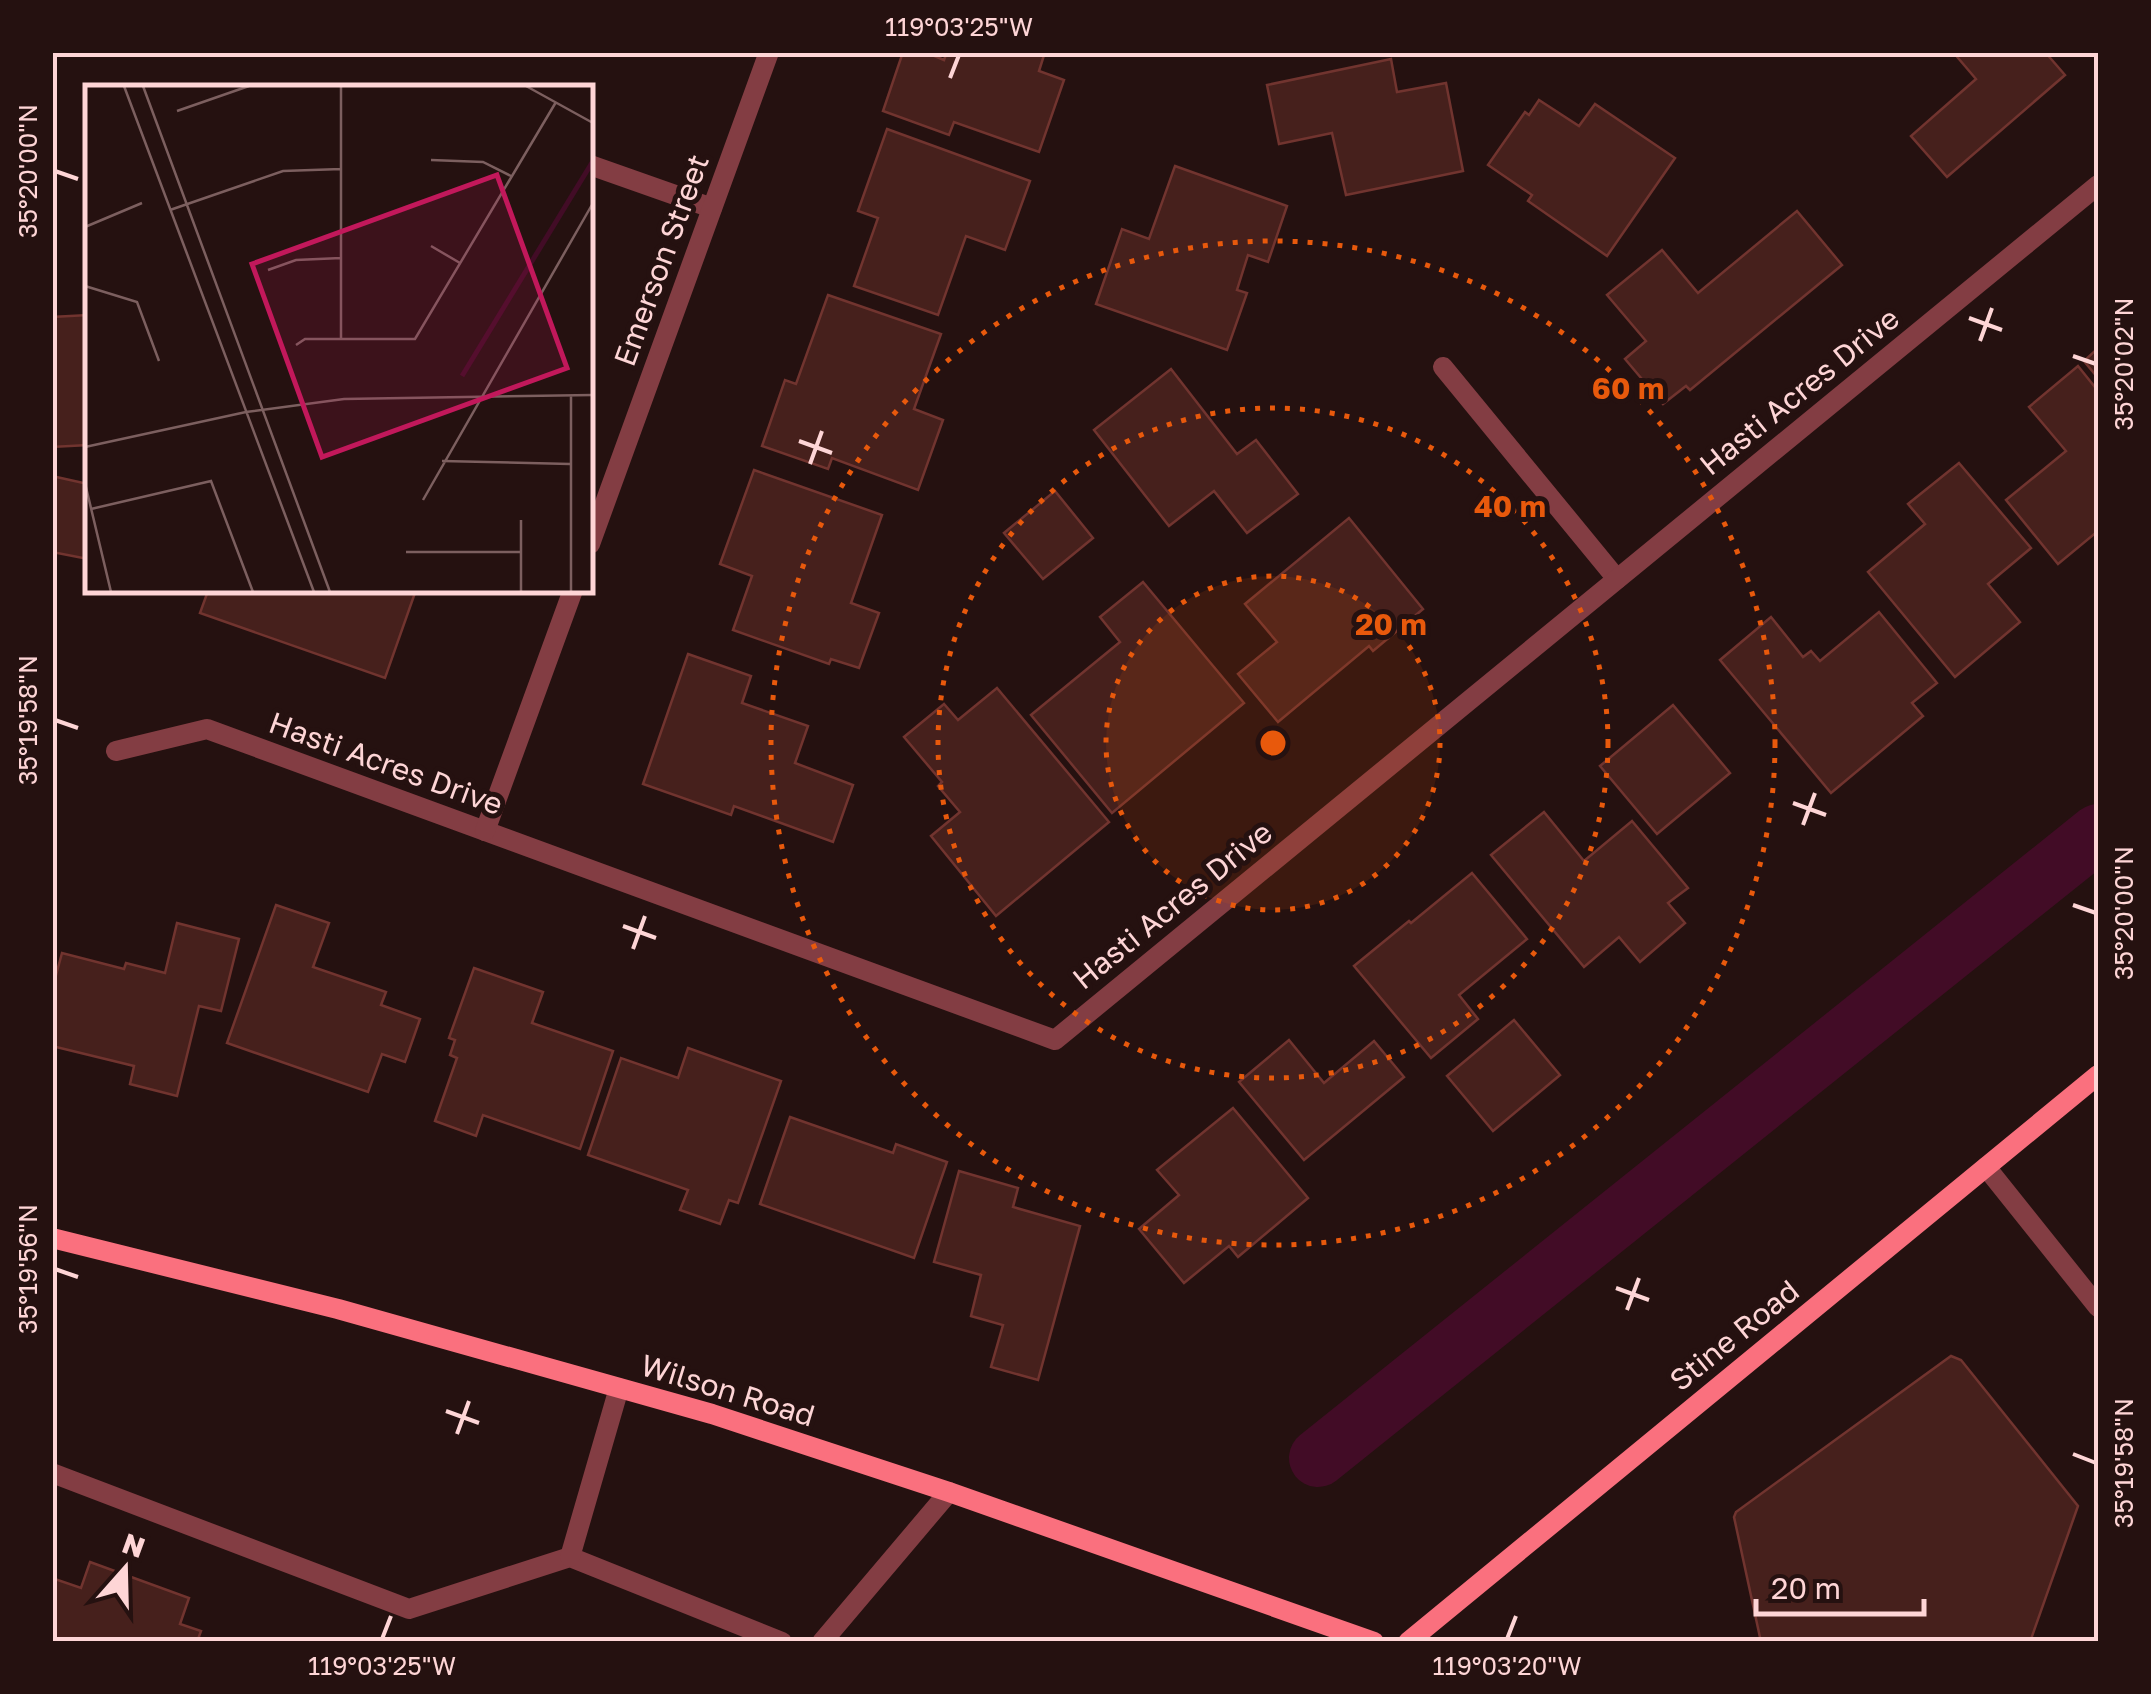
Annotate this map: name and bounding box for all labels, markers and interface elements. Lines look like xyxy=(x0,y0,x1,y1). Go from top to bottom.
text: 119°03'25"W xyxy=(885,11,1033,42)
inset map xyxy=(85,85,592,592)
text: 35°20'00"N xyxy=(12,104,43,238)
street label: Emerson Street xyxy=(606,149,716,371)
text: 35°20'02"N xyxy=(2108,297,2139,431)
street label: Hasti Acres Drive xyxy=(1692,300,1906,482)
text: 60 m xyxy=(1592,370,1664,406)
text: 40 m xyxy=(1474,488,1546,524)
text: 20 m xyxy=(1355,606,1427,642)
text: 35°19'58"N xyxy=(12,655,43,785)
street label: Hasti Acres Drive xyxy=(264,704,508,822)
centre of rings xyxy=(1255,725,1291,761)
street label: Hasti Acres Drive xyxy=(1065,814,1279,996)
text: 35°20'00"N xyxy=(2108,846,2139,980)
text: 35°19'56"N xyxy=(12,1204,43,1334)
street label: Stine Road xyxy=(1662,1272,1806,1398)
street label: Wilson Road xyxy=(637,1347,819,1433)
text: 35°19'58"N xyxy=(2108,1398,2139,1528)
north arrow xyxy=(75,1519,175,1619)
text: N xyxy=(118,1526,149,1564)
scale bar xyxy=(1756,1554,1924,1616)
text: 20 m xyxy=(1771,1570,1841,1606)
text: 119°03'25"W xyxy=(308,1650,456,1681)
text: 119°03'20"W xyxy=(1432,1650,1582,1681)

